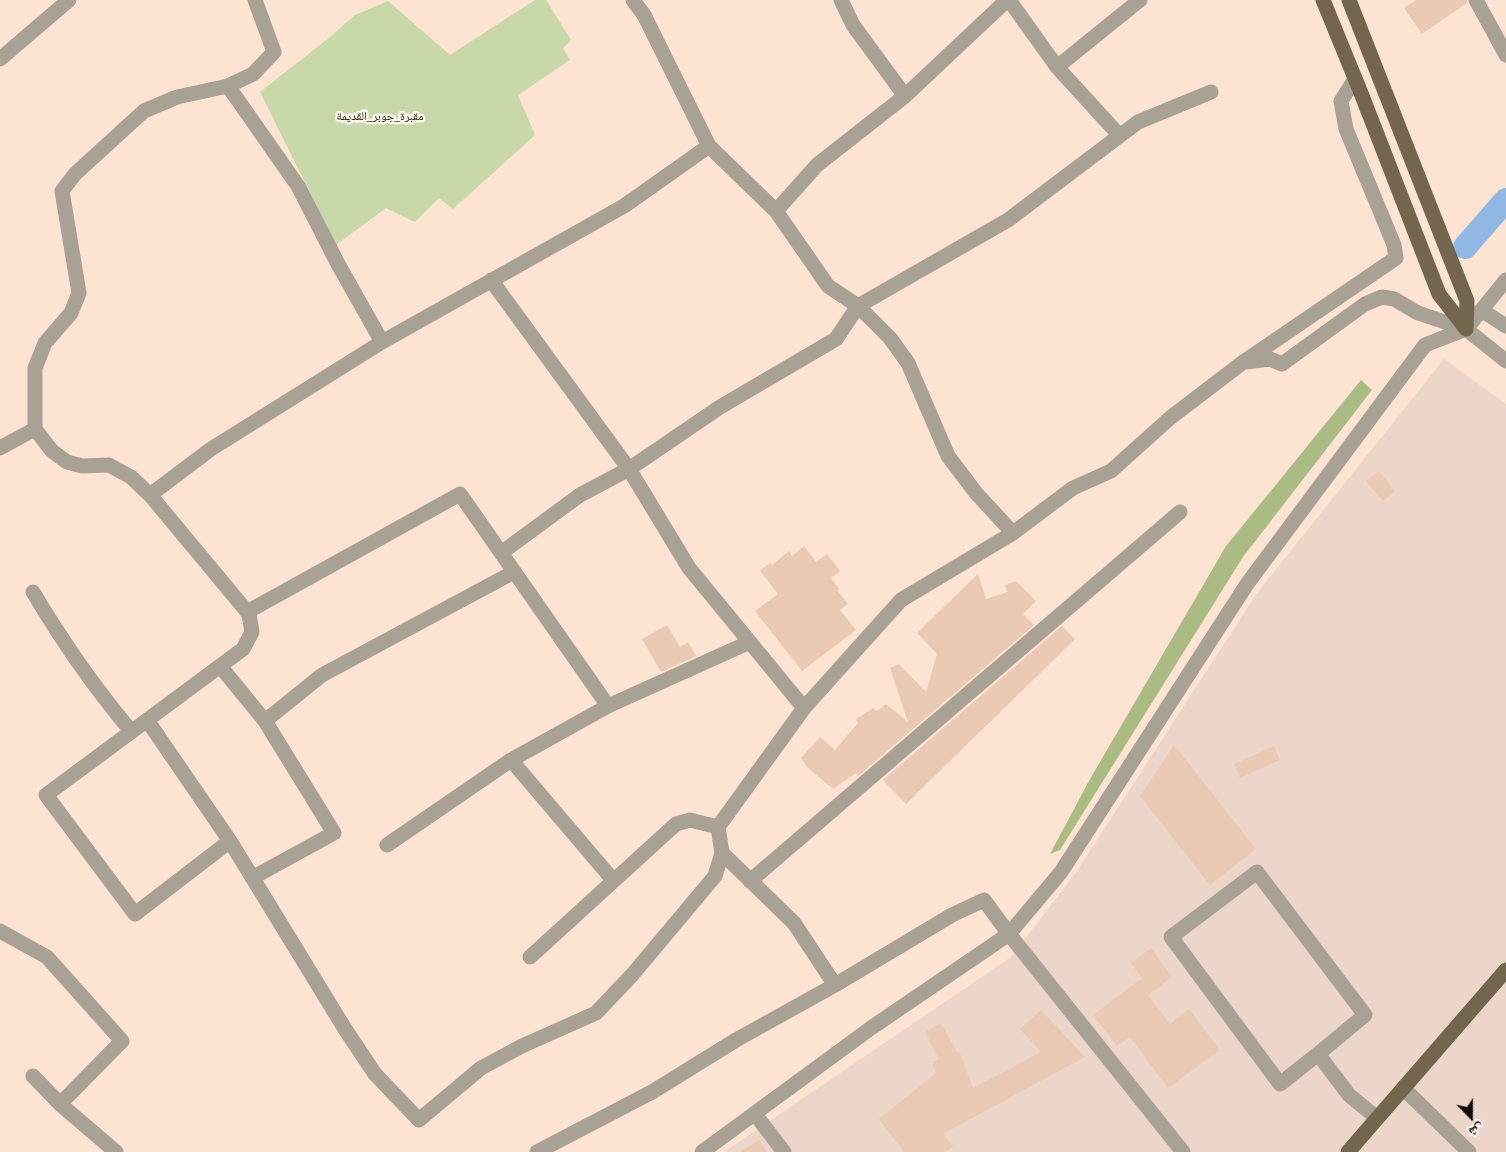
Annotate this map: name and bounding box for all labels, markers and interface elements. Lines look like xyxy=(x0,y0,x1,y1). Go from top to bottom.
park label: مقبرة_جوبر_القديمة xyxy=(337,109,423,123)
north arrow xyxy=(1446,1092,1496,1142)
text: ش xyxy=(1467,1121,1487,1141)

